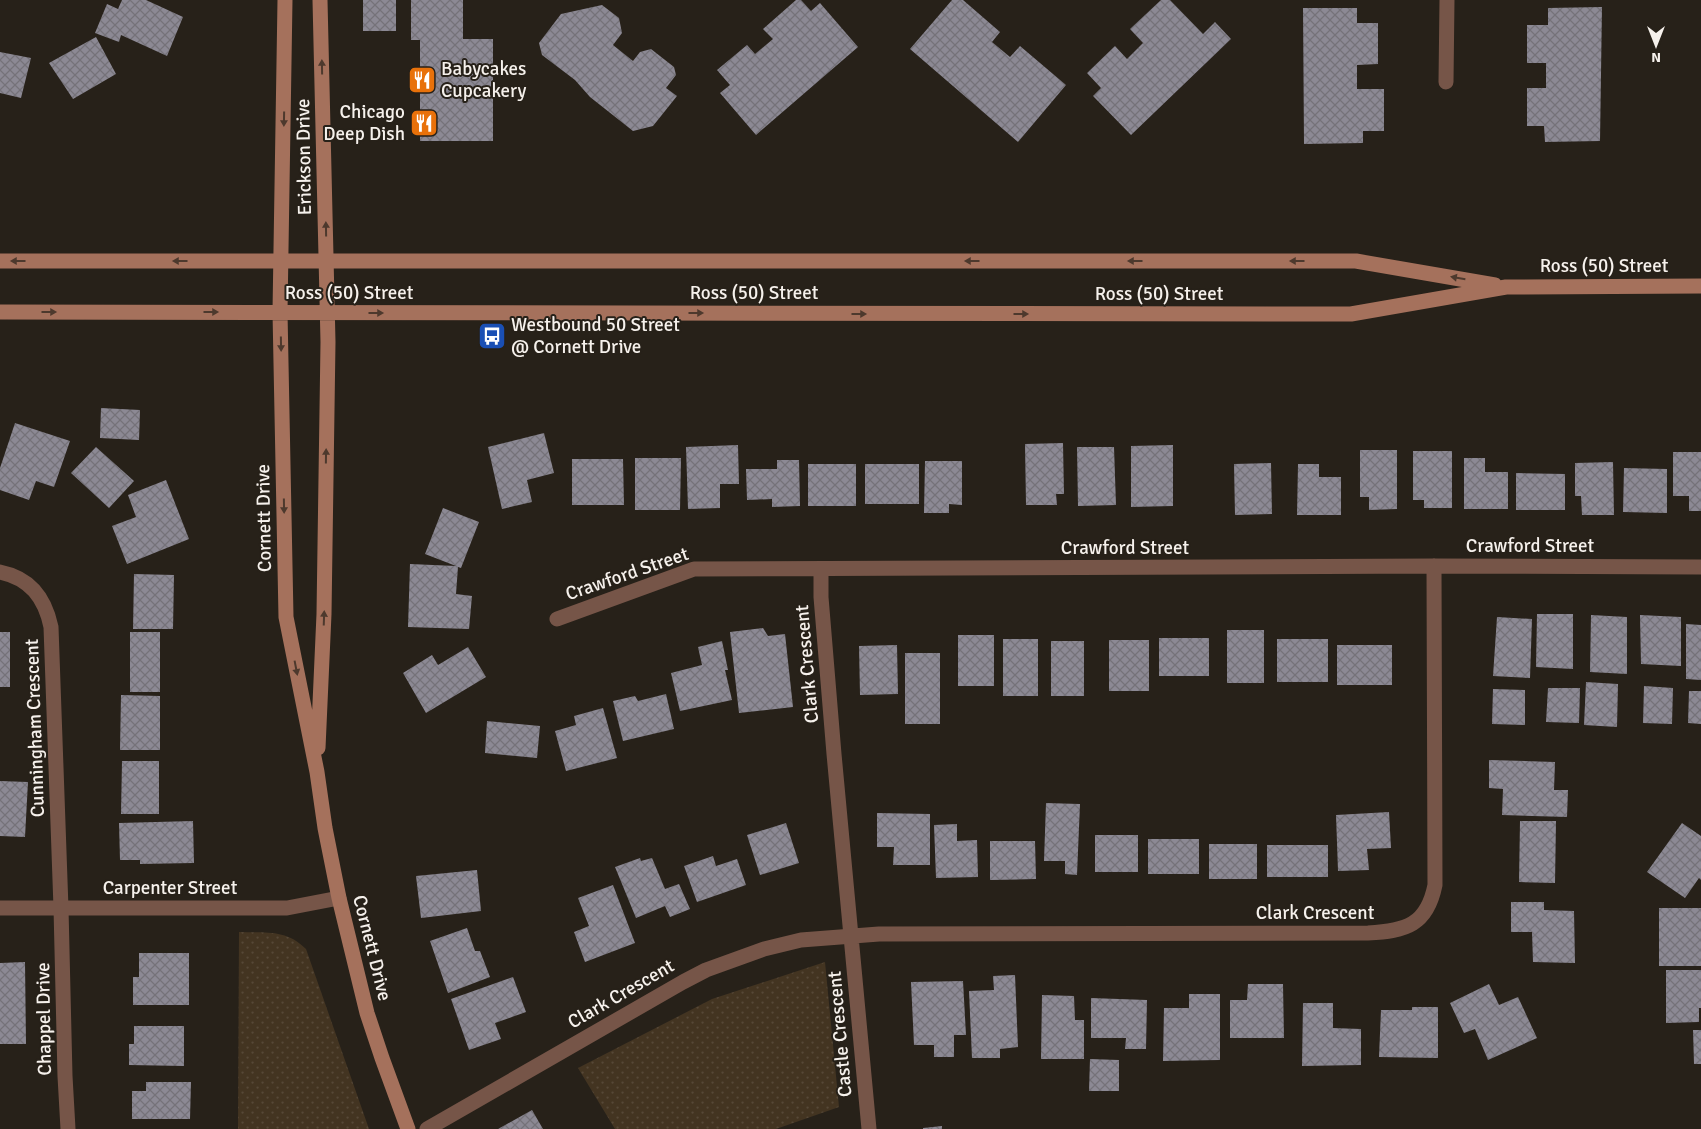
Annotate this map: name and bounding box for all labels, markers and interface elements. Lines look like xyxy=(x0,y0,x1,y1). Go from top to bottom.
north arrow xyxy=(1631,20,1681,70)
text: N xyxy=(1651,49,1661,66)
place label: Babycakes Cupcakery xyxy=(441,57,527,103)
one-way arrow xyxy=(318,58,326,74)
restaurant icon: Babycakes Cupcakery xyxy=(407,65,437,95)
street label: Erickson Drive xyxy=(291,98,317,216)
place label: Chicago Deep Dish xyxy=(323,100,405,146)
restaurant icon: Chicago Deep Dish xyxy=(409,108,439,138)
one-way arrow xyxy=(279,111,287,127)
one-way arrow xyxy=(321,221,329,237)
street label: Ross (50) Street xyxy=(1540,254,1669,278)
one-way arrow xyxy=(9,257,25,265)
one-way arrow xyxy=(172,257,188,265)
one-way arrow xyxy=(964,257,980,265)
one-way arrow xyxy=(1126,257,1142,265)
one-way arrow xyxy=(1289,257,1305,265)
one-way arrow xyxy=(1450,274,1466,282)
street label: Ross (50) Street xyxy=(285,281,414,305)
street label: Ross (50) Street xyxy=(690,281,819,305)
street label: Ross (50) Street xyxy=(1095,282,1224,306)
one-way arrow xyxy=(41,308,57,316)
one-way arrow xyxy=(203,308,219,316)
one-way arrow xyxy=(368,309,384,317)
one-way arrow xyxy=(688,309,704,317)
one-way arrow xyxy=(851,310,867,318)
one-way arrow xyxy=(1013,310,1029,318)
place label: Westbound 50 Street @ Cornett Drive xyxy=(511,313,680,359)
bus stop icon: Westbound 50 Street @ Cornett Drive xyxy=(477,321,507,351)
one-way arrow xyxy=(277,336,285,352)
one-way arrow xyxy=(323,447,331,463)
street label: Cornett Drive xyxy=(251,464,277,572)
one-way arrow xyxy=(280,499,288,515)
street label: Crawford Street xyxy=(1466,534,1595,558)
street label: Crawford Street xyxy=(1061,536,1190,560)
street label: Crawford Street xyxy=(562,542,692,606)
street label: Clark Crescent xyxy=(790,603,824,724)
one-way arrow xyxy=(320,610,328,626)
street label: Cunningham Crescent xyxy=(20,638,50,818)
one-way arrow xyxy=(292,660,300,675)
street label: Carpenter Street xyxy=(103,876,238,900)
street label: Cornett Drive xyxy=(347,893,397,1003)
street label: Clark Crescent xyxy=(1256,901,1375,925)
street label: Clark Crescent xyxy=(564,954,679,1034)
street label: Chappel Drive xyxy=(31,962,57,1076)
street label: Castle Crescent xyxy=(823,970,857,1098)

